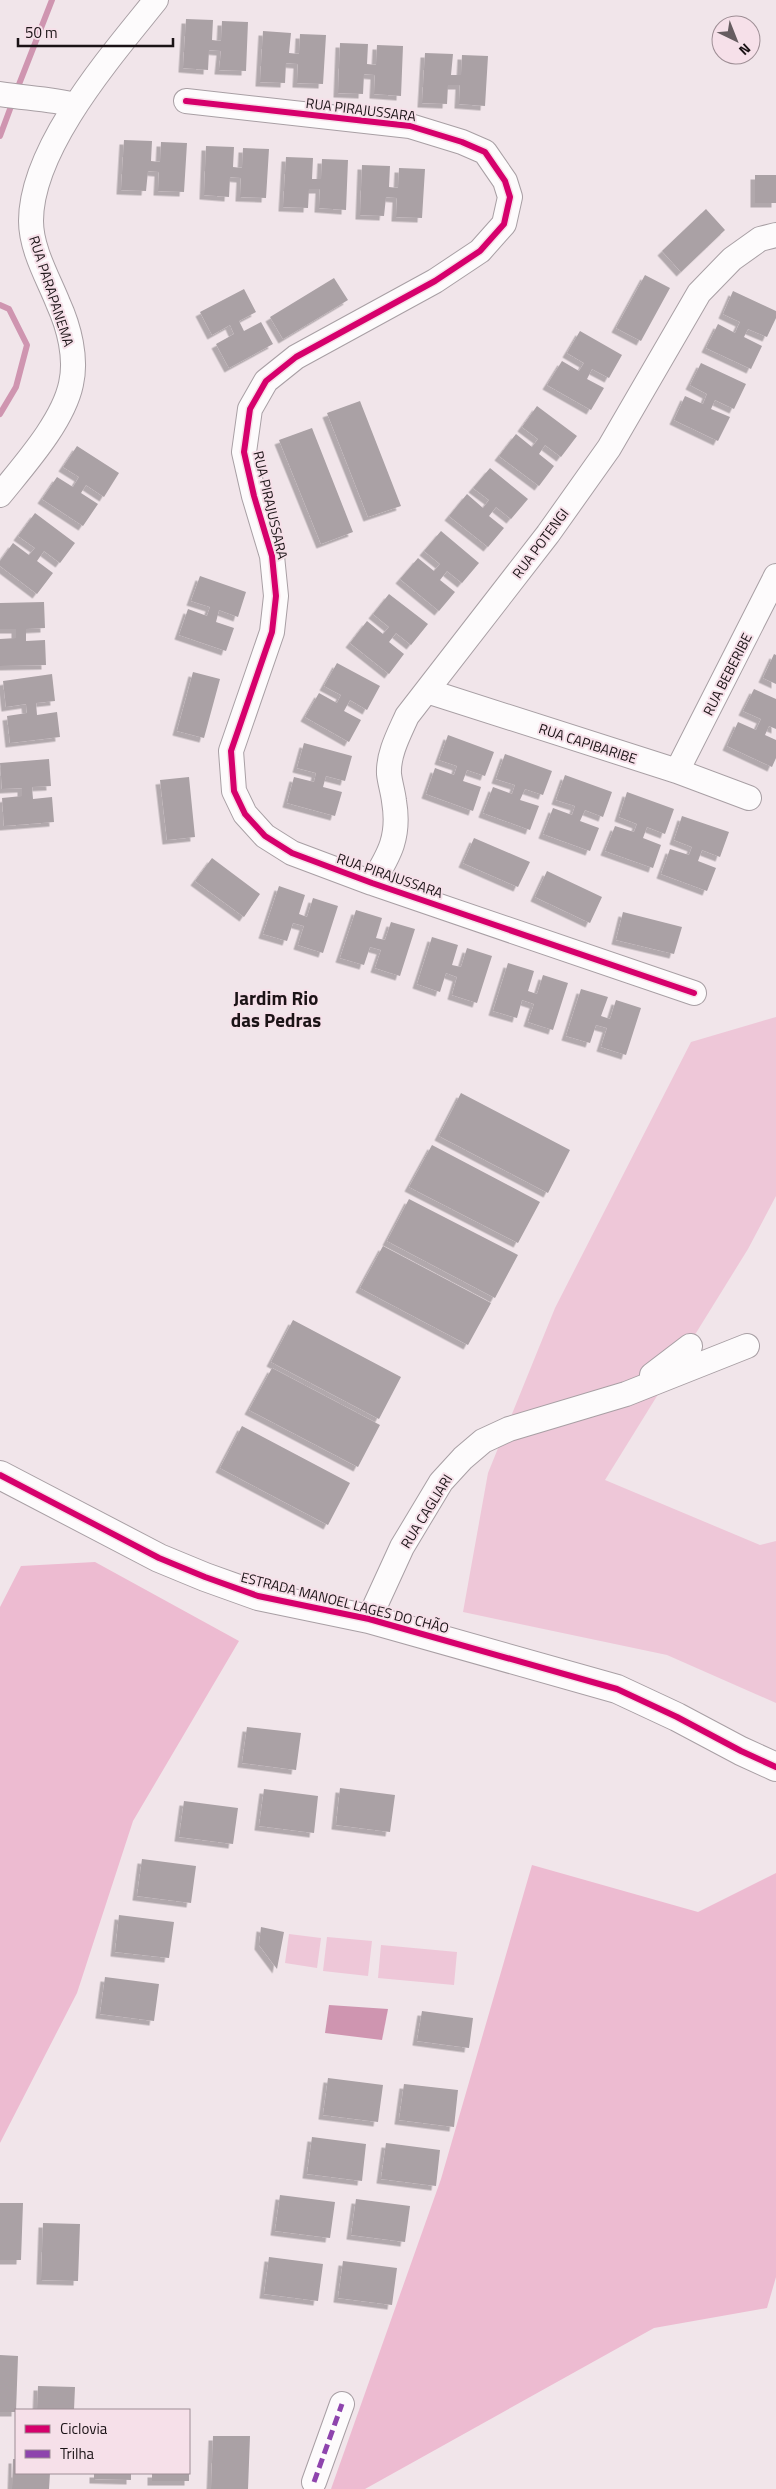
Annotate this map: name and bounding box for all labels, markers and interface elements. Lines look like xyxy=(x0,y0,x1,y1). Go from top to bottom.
scale bar xyxy=(18,15,172,47)
north arrow xyxy=(711,15,761,65)
text: 50 m xyxy=(25,21,58,44)
text: N xyxy=(734,39,756,61)
street label: RUA PIRAJUSSARA xyxy=(305,92,418,126)
street label: RUA PARAPANEMA xyxy=(24,233,80,350)
street label: RUA PIRAJUSSARA xyxy=(248,449,294,562)
street label: RUA POTENGI xyxy=(507,504,573,582)
street label: RUA BEBERIBE xyxy=(697,629,757,719)
street label: RUA CAPIBARIBE xyxy=(536,717,640,769)
street label: RUA PIRAJUSSARA xyxy=(334,847,446,903)
district label: Jardim Rio das Pedras xyxy=(231,983,321,1034)
street label: RUA CAGLIARI xyxy=(395,1470,457,1552)
street label: ESTRADA MANOEL LAGES DO CHÃO xyxy=(239,1566,451,1638)
legend xyxy=(15,2409,190,2474)
text: Ciclovia xyxy=(60,2417,108,2440)
text: Trilha xyxy=(60,2442,95,2465)

